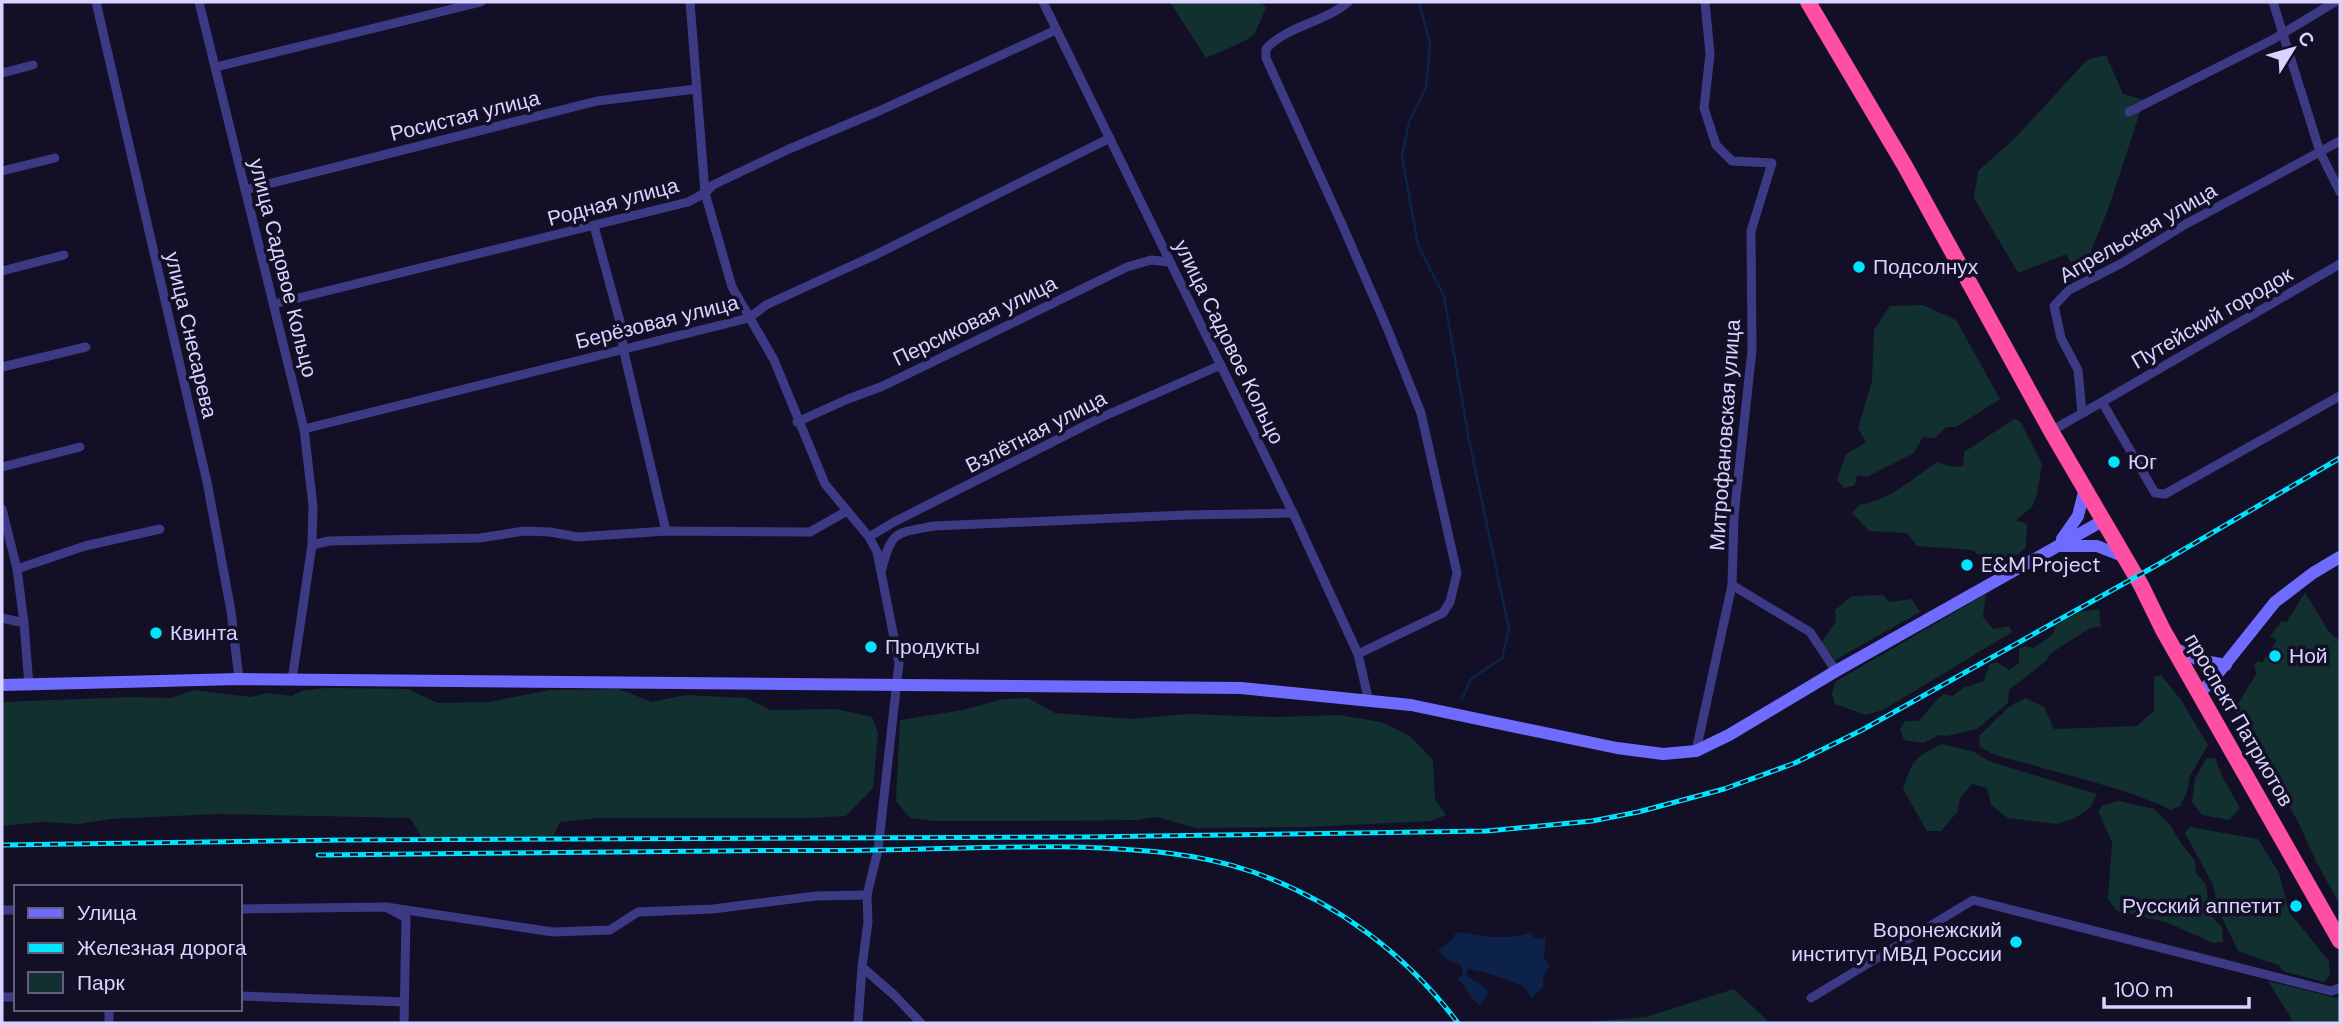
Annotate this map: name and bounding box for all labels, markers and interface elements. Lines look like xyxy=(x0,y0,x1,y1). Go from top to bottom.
north arrow xyxy=(2258,14,2328,84)
text: С xyxy=(2292,26,2320,52)
street label: Росистая улица xyxy=(387,84,543,148)
street label: улица Садовое Кольцо xyxy=(242,156,324,380)
street label: Родная улица xyxy=(544,171,682,233)
street label: Апрельская улица xyxy=(2054,176,2222,290)
street label: улица Садовое Кольцо xyxy=(1167,235,1291,449)
street label: улица Снесарева xyxy=(158,249,224,421)
place label: Подсолнух xyxy=(1873,253,1979,281)
marker: Подсолнух xyxy=(1851,259,1867,275)
street label: Путейский городок xyxy=(2126,260,2299,376)
street label: Персиковая улица xyxy=(888,269,1062,373)
street label: Берёзовая улица xyxy=(573,288,742,356)
street label: Митрофановская улица xyxy=(1703,318,1747,552)
street label: Взлётная улица xyxy=(961,384,1112,480)
place label: Юг xyxy=(2128,448,2157,476)
marker: Юг xyxy=(2106,454,2122,470)
place label: E&M Project xyxy=(1981,551,2101,579)
marker: E&M Project xyxy=(1959,557,1975,573)
place label: Квинта xyxy=(170,619,238,647)
marker: Квинта xyxy=(148,625,164,641)
street label: проспект Патриотов xyxy=(2178,628,2300,812)
place label: Продукты xyxy=(885,633,980,661)
marker: Продукты xyxy=(863,639,879,655)
place label: Ной xyxy=(2289,642,2328,670)
marker: Ной xyxy=(2267,648,2283,664)
legend xyxy=(14,885,242,1011)
place label: Русский аппетит xyxy=(2122,892,2282,920)
marker: Русский аппетит xyxy=(2288,898,2304,914)
text: Улица xyxy=(77,899,137,927)
place label: Воронежский институт МВД России xyxy=(1791,916,2002,968)
text: Железная дорога xyxy=(77,934,247,962)
marker: Воронежский институт МВД России xyxy=(2008,934,2024,950)
scale bar xyxy=(2104,965,2249,1009)
text: Парк xyxy=(77,969,125,997)
text: 100 m xyxy=(2114,976,2174,1004)

